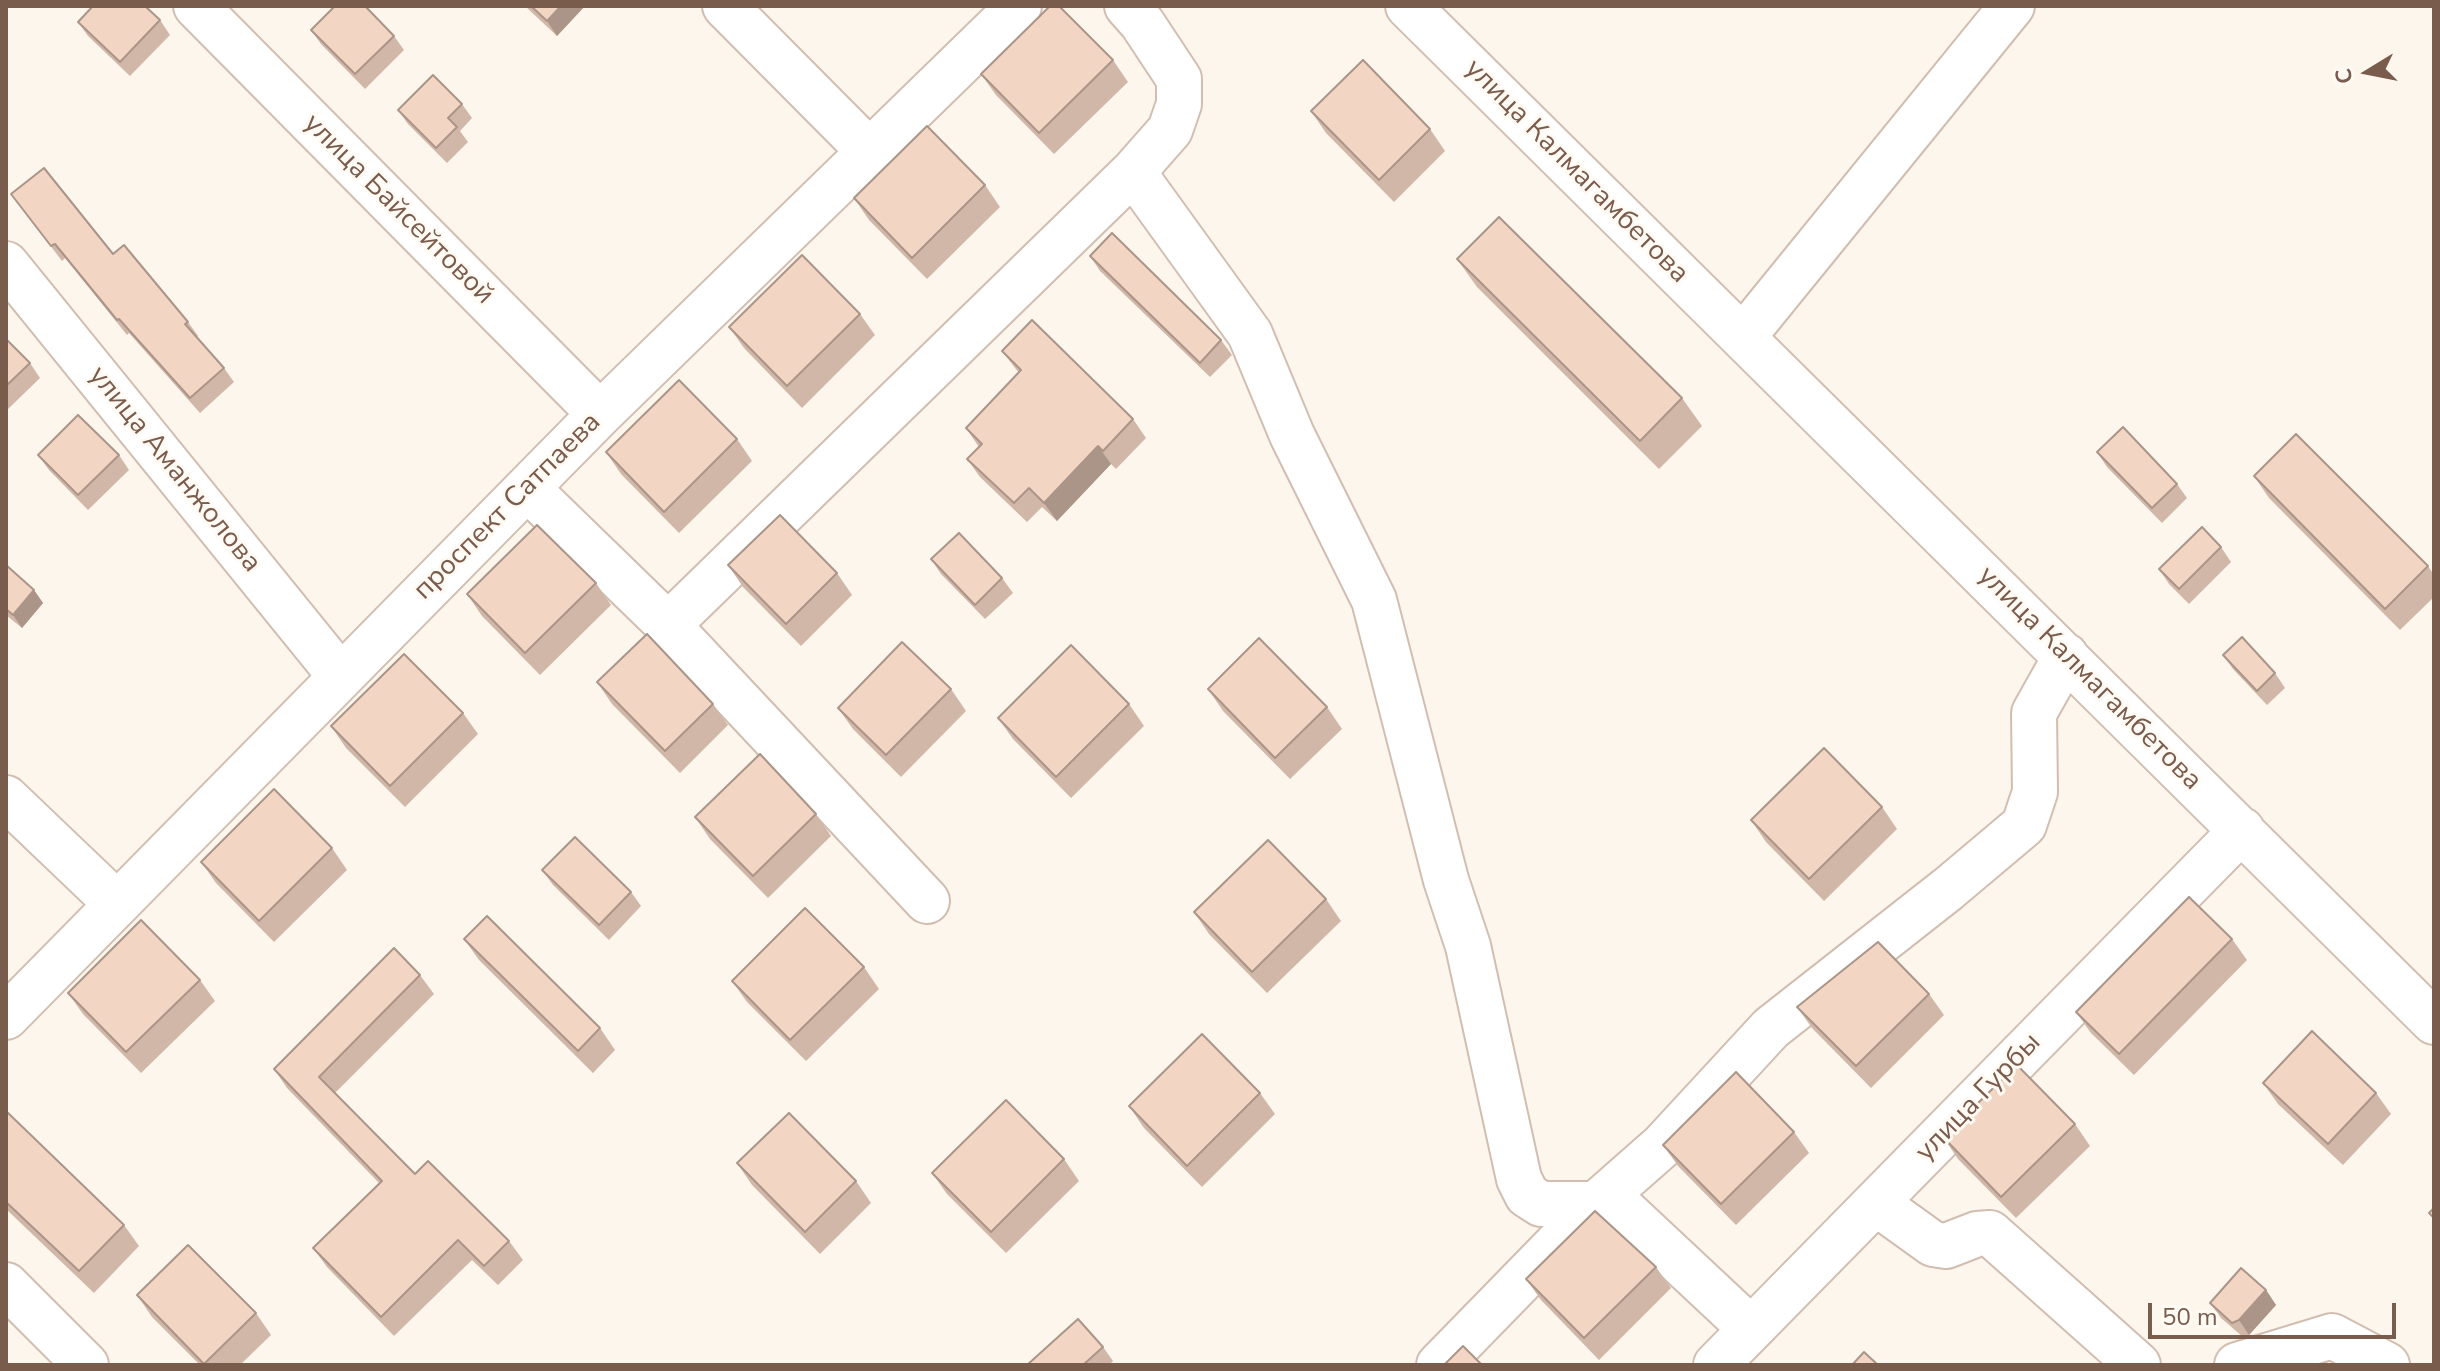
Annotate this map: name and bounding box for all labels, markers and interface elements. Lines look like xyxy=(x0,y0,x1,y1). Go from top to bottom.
north arrow xyxy=(2328,32,2408,112)
street label: улица Калмагамбетова xyxy=(1457,53,1695,291)
text: С xyxy=(2328,66,2360,86)
street label: улица Байсейтовой xyxy=(296,108,500,312)
street label: улица Аманжолова xyxy=(81,360,267,580)
street label: проспект Сатпаева xyxy=(407,406,609,608)
street label: улица Калмагамбетова xyxy=(1970,560,2208,798)
street label: улица Гурбы xyxy=(1909,1027,2049,1169)
scale bar xyxy=(2152,1287,2400,1337)
text: 50 m xyxy=(2162,1301,2218,1333)

